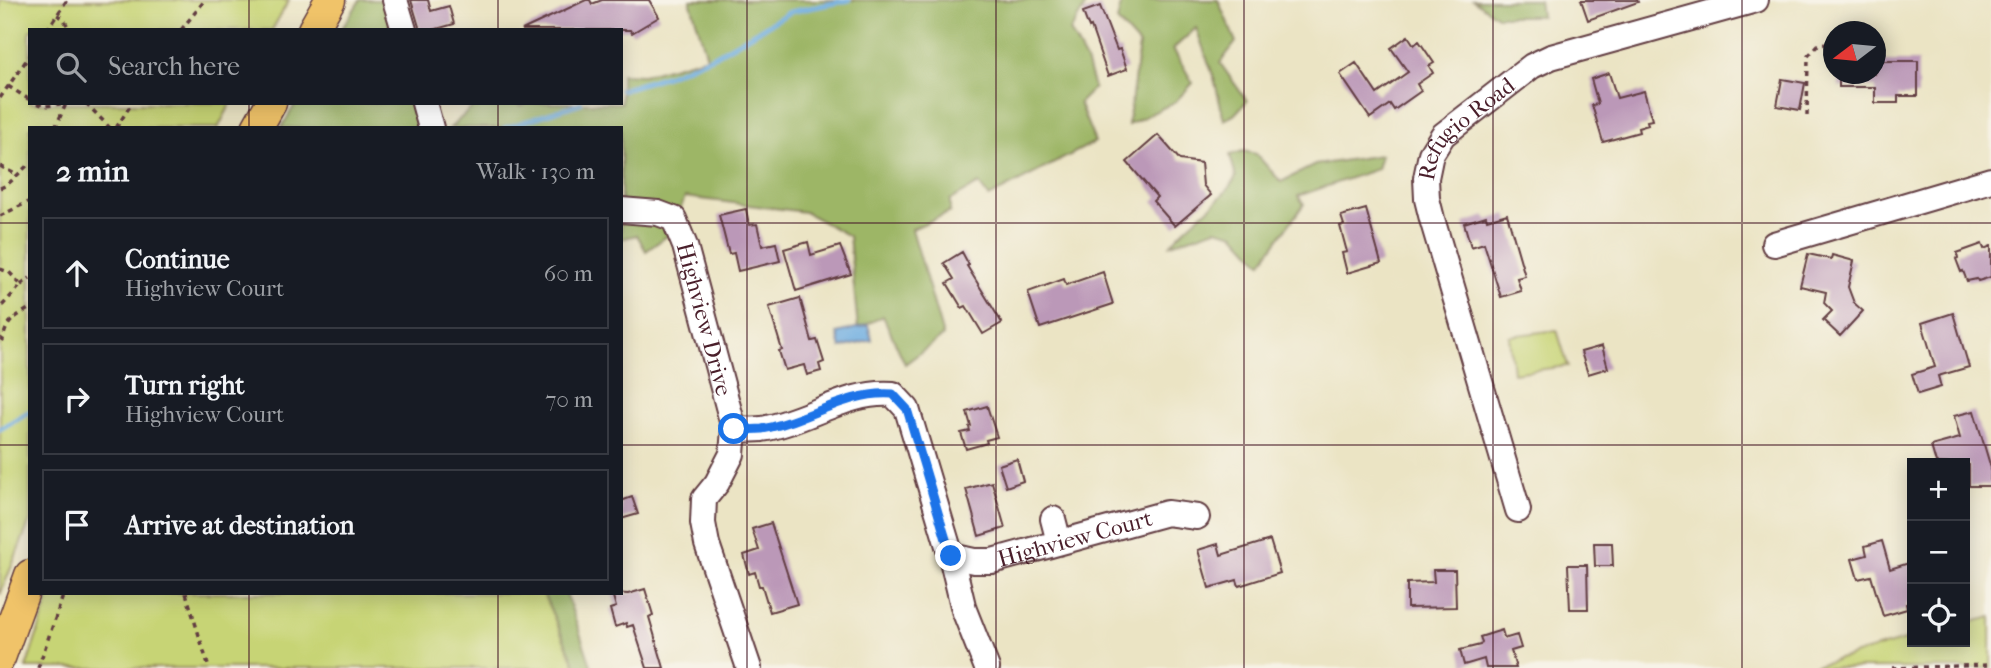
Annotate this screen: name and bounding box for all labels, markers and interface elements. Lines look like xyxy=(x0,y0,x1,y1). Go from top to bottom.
north arrow xyxy=(1823,21,1886,84)
search box xyxy=(28,28,623,105)
icon: search xyxy=(52,48,90,86)
text: Search here xyxy=(108,51,240,82)
street label: Refugio Road xyxy=(1412,71,1520,183)
text: 2 min xyxy=(56,154,129,189)
text: Walk · 130 m xyxy=(476,158,595,185)
street label: Highview Drive xyxy=(671,240,738,399)
text: Continue xyxy=(125,244,230,275)
icon: ahead xyxy=(58,254,96,292)
text: 60 m xyxy=(544,260,593,287)
text: Highview Court xyxy=(125,275,284,302)
text: Turn right xyxy=(125,370,245,401)
icon: right xyxy=(58,380,96,418)
text: 70 m xyxy=(545,386,593,413)
text: Highview Court xyxy=(125,401,284,428)
route start xyxy=(718,413,749,444)
map controls xyxy=(1907,458,1970,647)
button: + xyxy=(1907,458,1970,521)
street label: Highview Court xyxy=(995,504,1155,572)
icon: arrive xyxy=(58,506,96,544)
text: Arrive at destination xyxy=(125,510,355,541)
button: − xyxy=(1907,521,1970,584)
route end xyxy=(935,540,966,571)
button: locate xyxy=(1907,584,1970,647)

